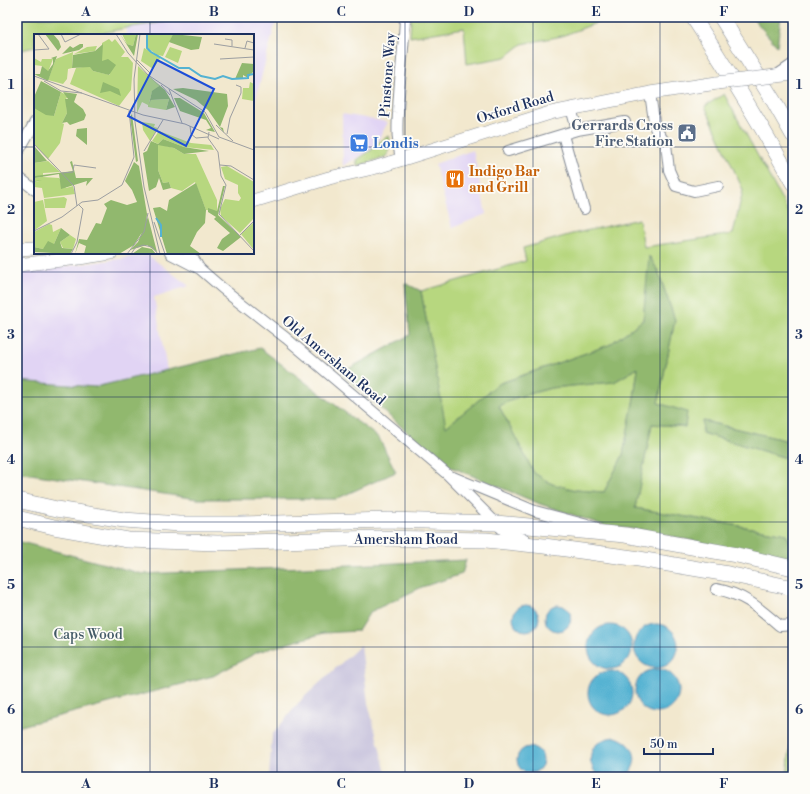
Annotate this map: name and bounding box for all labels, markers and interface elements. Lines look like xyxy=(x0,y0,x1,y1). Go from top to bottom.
text: A xyxy=(80,4,91,20)
text: B xyxy=(209,4,219,20)
text: C xyxy=(336,4,346,20)
text: D xyxy=(464,4,474,20)
text: E xyxy=(591,4,601,20)
text: F xyxy=(719,4,729,20)
street label: Pinstone Way xyxy=(376,32,400,118)
inset map xyxy=(34,34,254,254)
text: 1 xyxy=(8,77,15,93)
text: 1 xyxy=(796,77,803,93)
street label: Oxford Road xyxy=(474,88,556,128)
place label: Gerrards Cross Fire Station xyxy=(571,117,673,151)
public building icon: Gerrards Cross Fire Station xyxy=(676,122,698,144)
supermarket icon: Londis xyxy=(348,132,370,154)
place label: Londis xyxy=(373,135,419,153)
place label: Indigo Bar and Grill xyxy=(469,163,540,197)
restaurant icon: Indigo Bar and Grill xyxy=(444,168,466,190)
text: 2 xyxy=(7,202,15,218)
text: 2 xyxy=(795,202,803,218)
street label: Old Amersham Road xyxy=(278,312,389,409)
text: 3 xyxy=(7,327,15,343)
text: 3 xyxy=(795,327,803,343)
text: 4 xyxy=(7,452,16,468)
text: 4 xyxy=(795,452,804,468)
street label: Amersham Road xyxy=(353,531,458,549)
text: 5 xyxy=(7,577,15,593)
text: 5 xyxy=(795,577,803,593)
park label: Caps Wood xyxy=(53,626,123,644)
text: 6 xyxy=(7,702,15,718)
text: 6 xyxy=(795,702,803,718)
scale bar xyxy=(644,730,713,756)
text: 50 m xyxy=(650,737,678,752)
text: A xyxy=(80,776,91,792)
text: B xyxy=(209,776,219,792)
text: C xyxy=(336,776,346,792)
text: D xyxy=(464,776,474,792)
text: E xyxy=(591,776,601,792)
text: F xyxy=(719,776,729,792)

